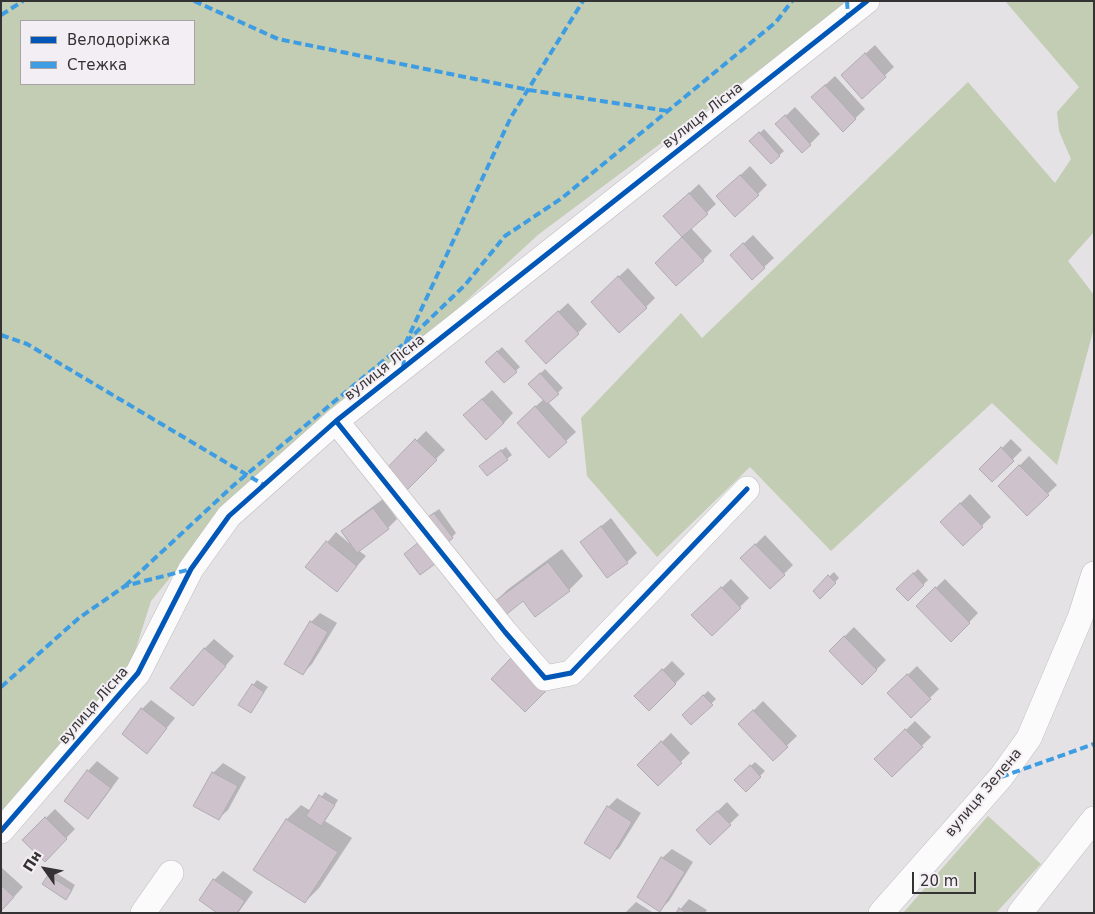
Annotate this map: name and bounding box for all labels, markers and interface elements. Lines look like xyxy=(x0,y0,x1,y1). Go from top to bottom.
legend xyxy=(20,20,195,85)
text: Велодоріжка xyxy=(67,31,170,49)
text: Стежка xyxy=(67,56,127,74)
street label: вулиця Лісна xyxy=(660,80,746,152)
street label: вулиця Лісна xyxy=(342,332,428,404)
street label: вулиця Лісна xyxy=(56,664,132,748)
street label: вулиця Зелена xyxy=(942,746,1026,840)
north arrow xyxy=(20,844,70,894)
text: Пн xyxy=(20,848,45,874)
scale bar xyxy=(915,862,979,894)
text: 20 m xyxy=(920,872,958,890)

